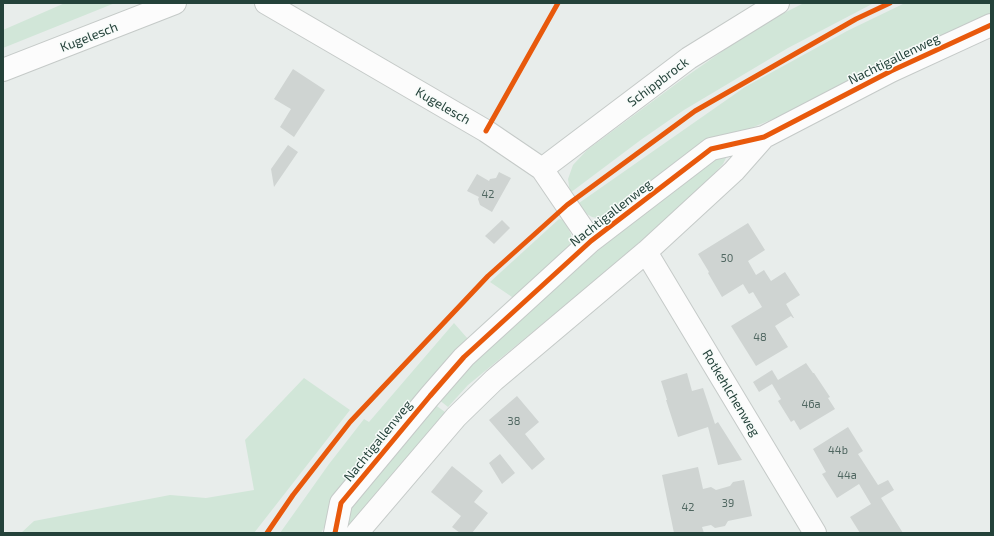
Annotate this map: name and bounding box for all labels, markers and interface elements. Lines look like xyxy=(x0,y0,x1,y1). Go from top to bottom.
street label: Kugelesch xyxy=(58,19,120,55)
street label: Nachtigallenweg xyxy=(846,30,942,88)
street label: Schippbrock xyxy=(624,54,692,110)
street label: Kugelesch xyxy=(413,84,473,128)
street label: Nachtigallenweg xyxy=(567,176,655,250)
house number: 42 xyxy=(482,187,494,201)
house number: 50 xyxy=(721,251,733,265)
house number: 48 xyxy=(753,330,767,344)
street label: Rotkehlchenweg xyxy=(699,347,763,439)
street label: Nachtigallenweg xyxy=(341,397,415,485)
house number: 46a xyxy=(801,397,821,411)
house number: 38 xyxy=(508,414,520,428)
house number: 44b xyxy=(828,443,848,457)
house number: 44a xyxy=(837,468,857,482)
house number: 39 xyxy=(722,496,734,510)
house number: 42 xyxy=(682,500,694,514)

